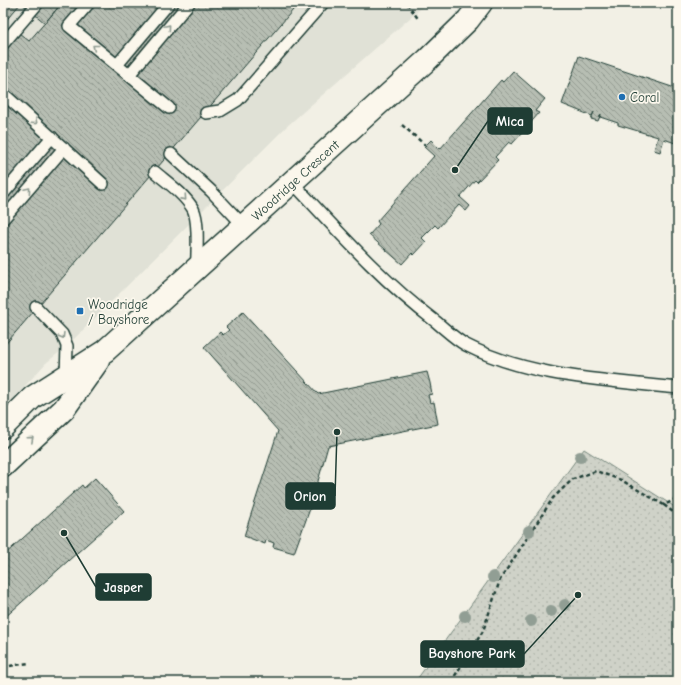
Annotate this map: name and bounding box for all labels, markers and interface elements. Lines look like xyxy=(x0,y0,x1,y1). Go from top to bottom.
one-way arrow xyxy=(164,24,171,32)
one-way arrow xyxy=(93,45,100,52)
place label: Coral xyxy=(630,90,659,105)
marker: Coral xyxy=(617,92,627,102)
callout: Mica xyxy=(488,108,532,134)
text: Mica xyxy=(496,113,524,130)
one-way arrow xyxy=(30,118,38,125)
street label: Woodridge Crescent xyxy=(248,136,343,224)
one-way arrow xyxy=(24,187,31,194)
one-way arrow xyxy=(179,193,186,201)
place label: Woodridge / Bayshore xyxy=(88,297,150,327)
marker: Woodridge / Bayshore xyxy=(75,306,85,316)
one-way arrow xyxy=(57,332,64,339)
one-way arrow xyxy=(27,437,34,444)
callout: Orion xyxy=(286,483,335,509)
text: Orion xyxy=(294,488,326,505)
callout: Jasper xyxy=(96,574,151,600)
text: Jasper xyxy=(103,579,143,596)
callout: Bayshore Park xyxy=(421,641,524,667)
text: Bayshore Park xyxy=(428,645,516,662)

